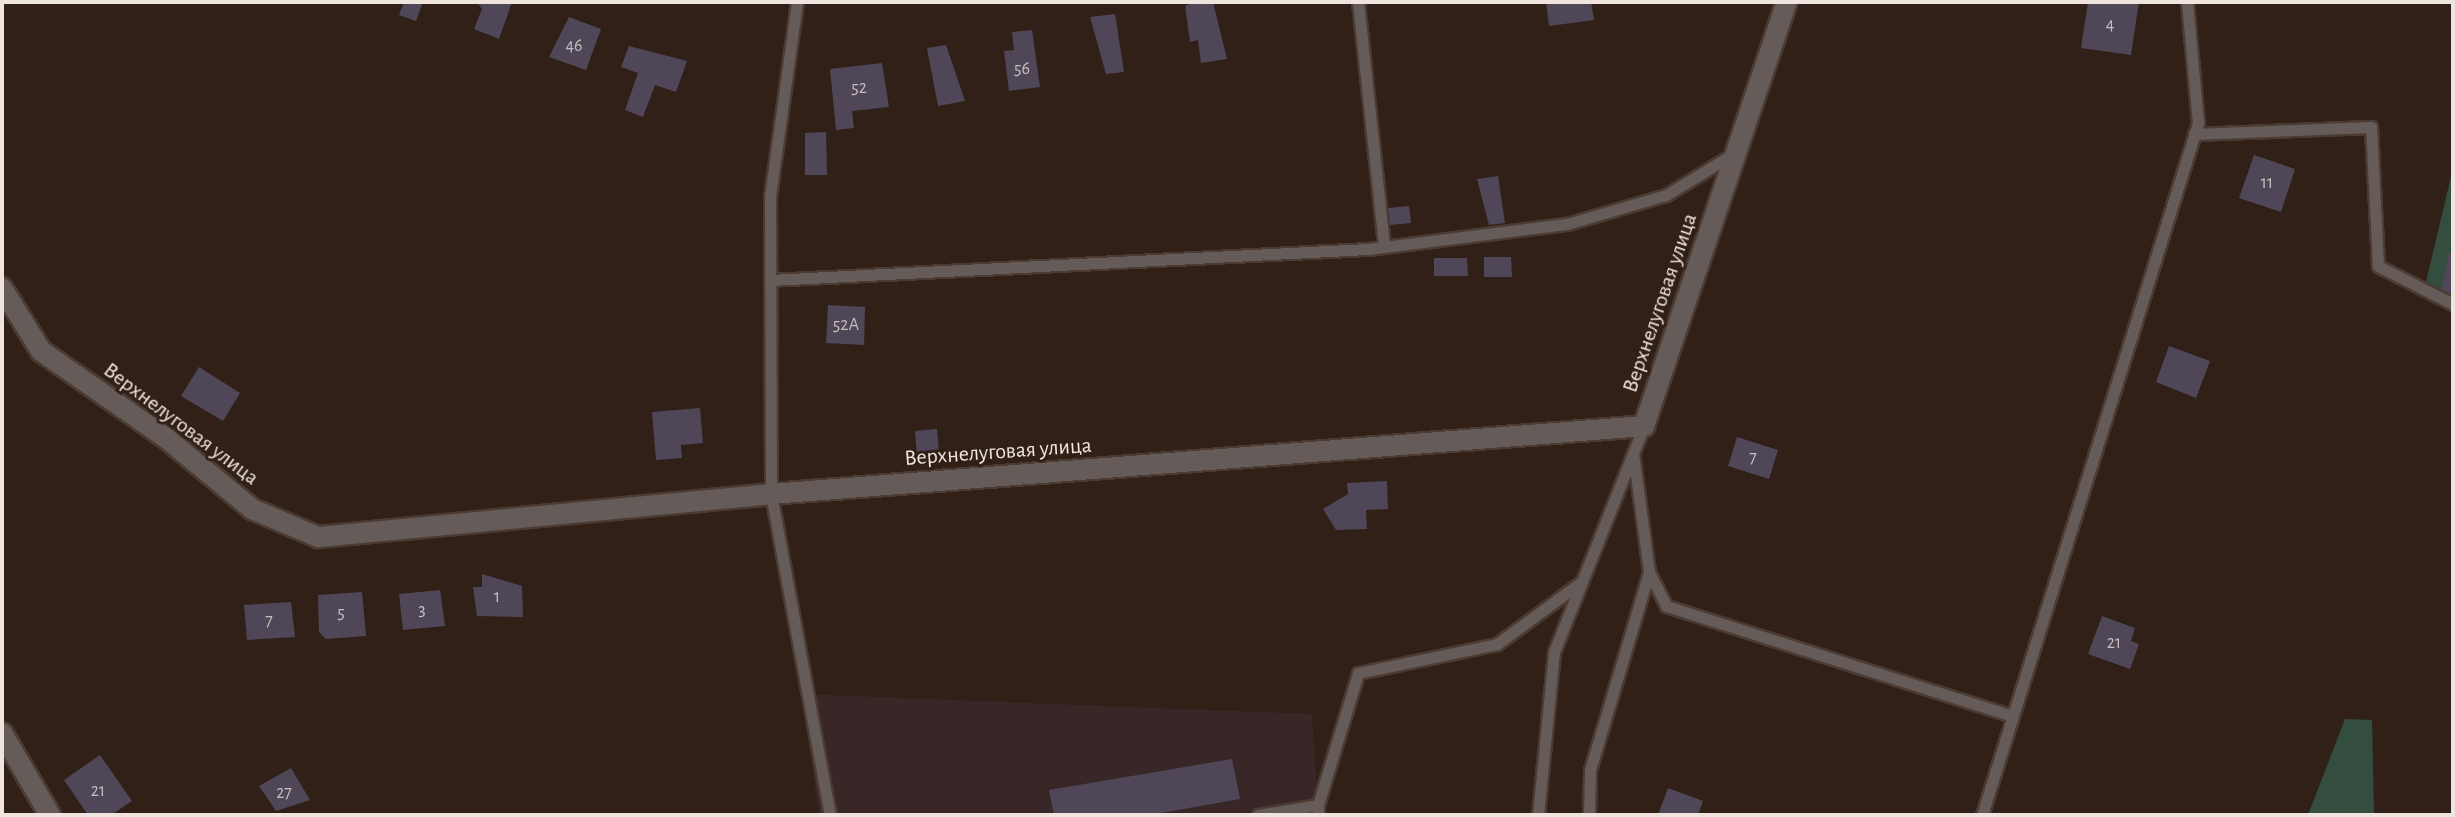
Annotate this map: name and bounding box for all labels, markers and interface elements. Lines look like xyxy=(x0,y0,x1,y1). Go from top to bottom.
house number: 4 xyxy=(2106,14,2114,36)
house number: 46 xyxy=(565,35,583,57)
house number: 56 xyxy=(1014,58,1030,80)
house number: 52 xyxy=(851,77,867,99)
house number: 11 xyxy=(2261,172,2273,194)
street label: Верхнелуговая улица xyxy=(1617,210,1703,396)
house number: 52А xyxy=(833,314,859,336)
street label: Верхнелуговая улица xyxy=(98,357,264,491)
street label: Верхнелуговая улица xyxy=(903,432,1093,472)
house number: 7 xyxy=(1749,447,1757,469)
house number: 1 xyxy=(494,586,500,608)
house number: 3 xyxy=(418,599,426,621)
house number: 5 xyxy=(337,602,345,624)
house number: 7 xyxy=(265,610,273,632)
house number: 21 xyxy=(2107,632,2121,654)
house number: 21 xyxy=(91,780,105,802)
house number: 27 xyxy=(276,782,292,804)

